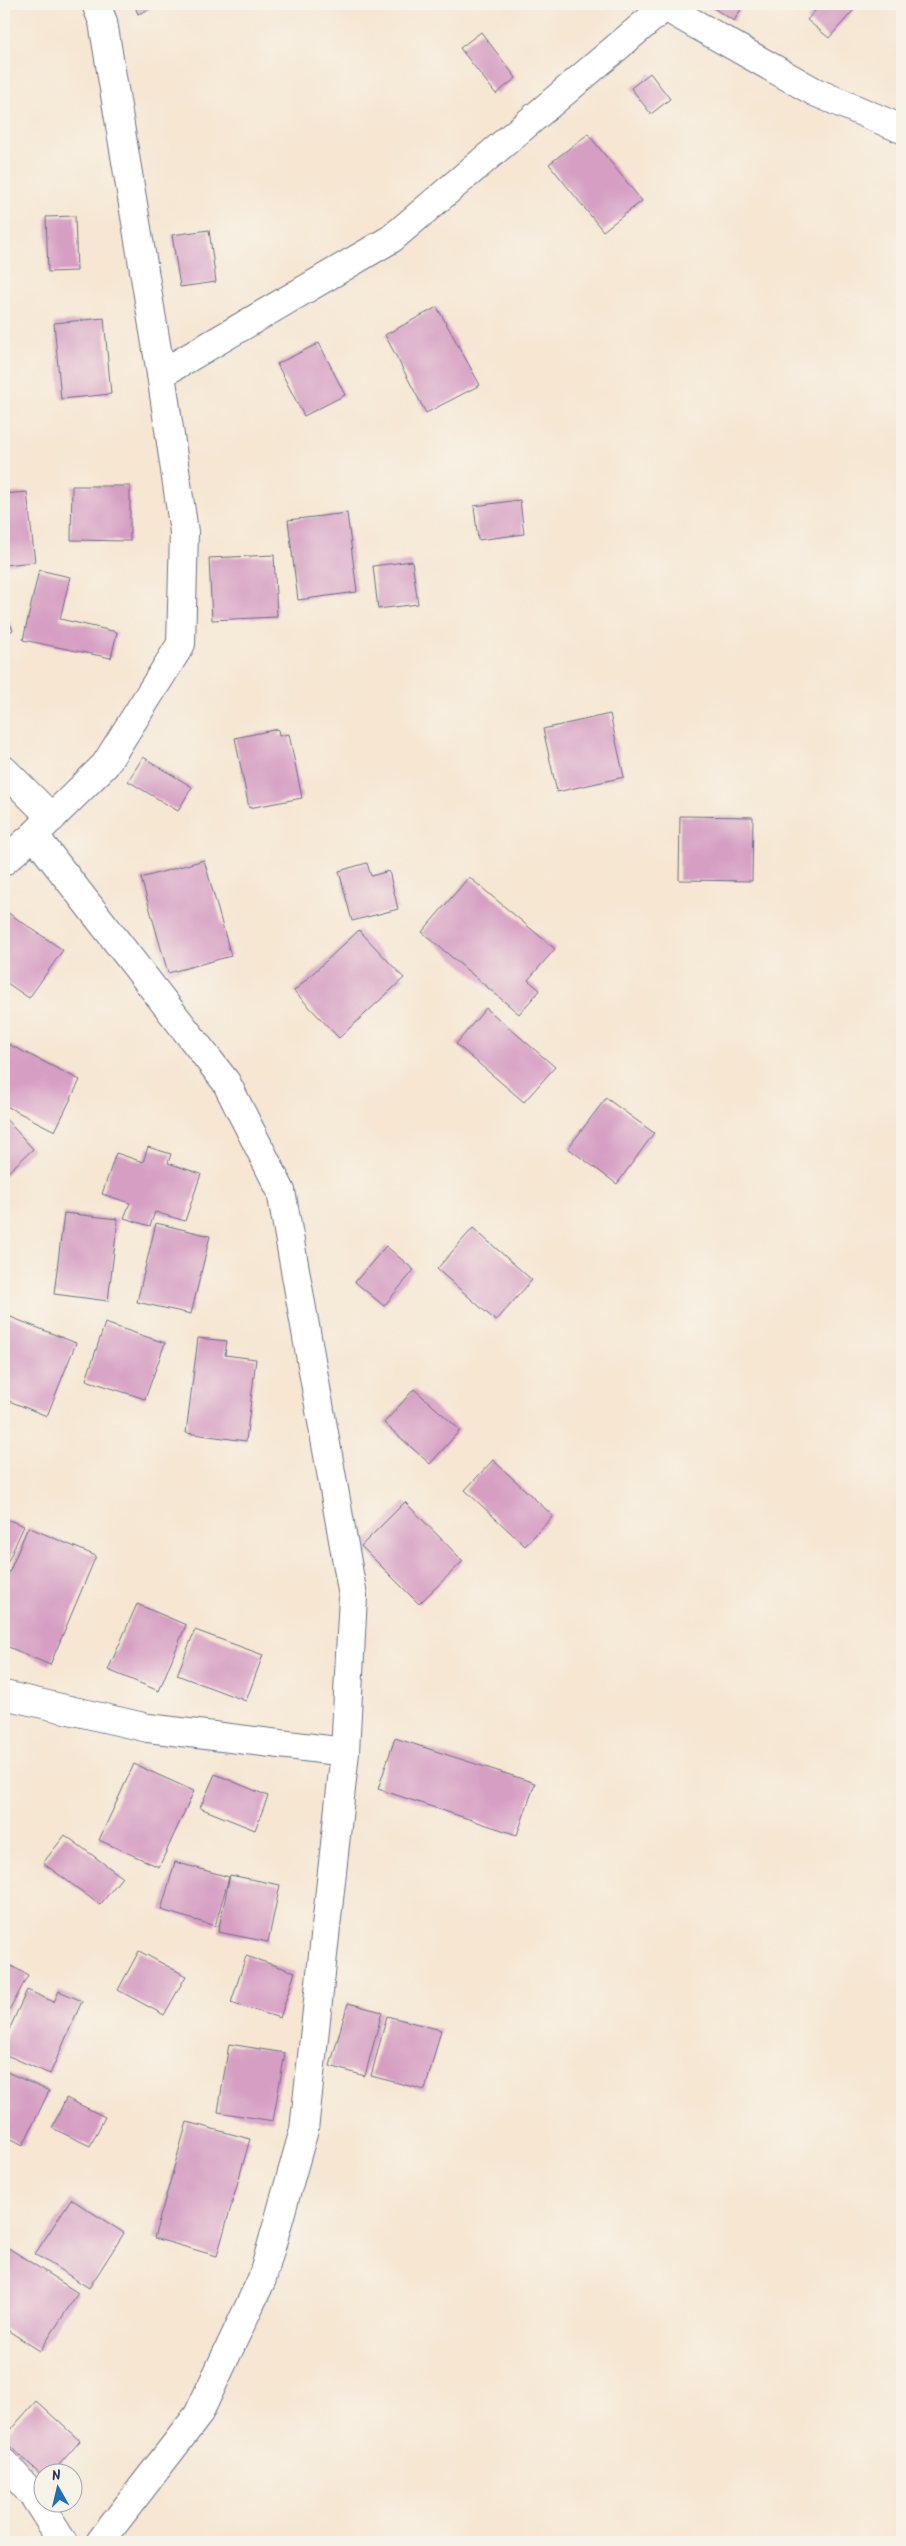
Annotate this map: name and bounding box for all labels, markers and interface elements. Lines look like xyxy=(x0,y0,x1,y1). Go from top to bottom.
north arrow xyxy=(32,2464,82,2514)
text: N xyxy=(50,2465,62,2488)

